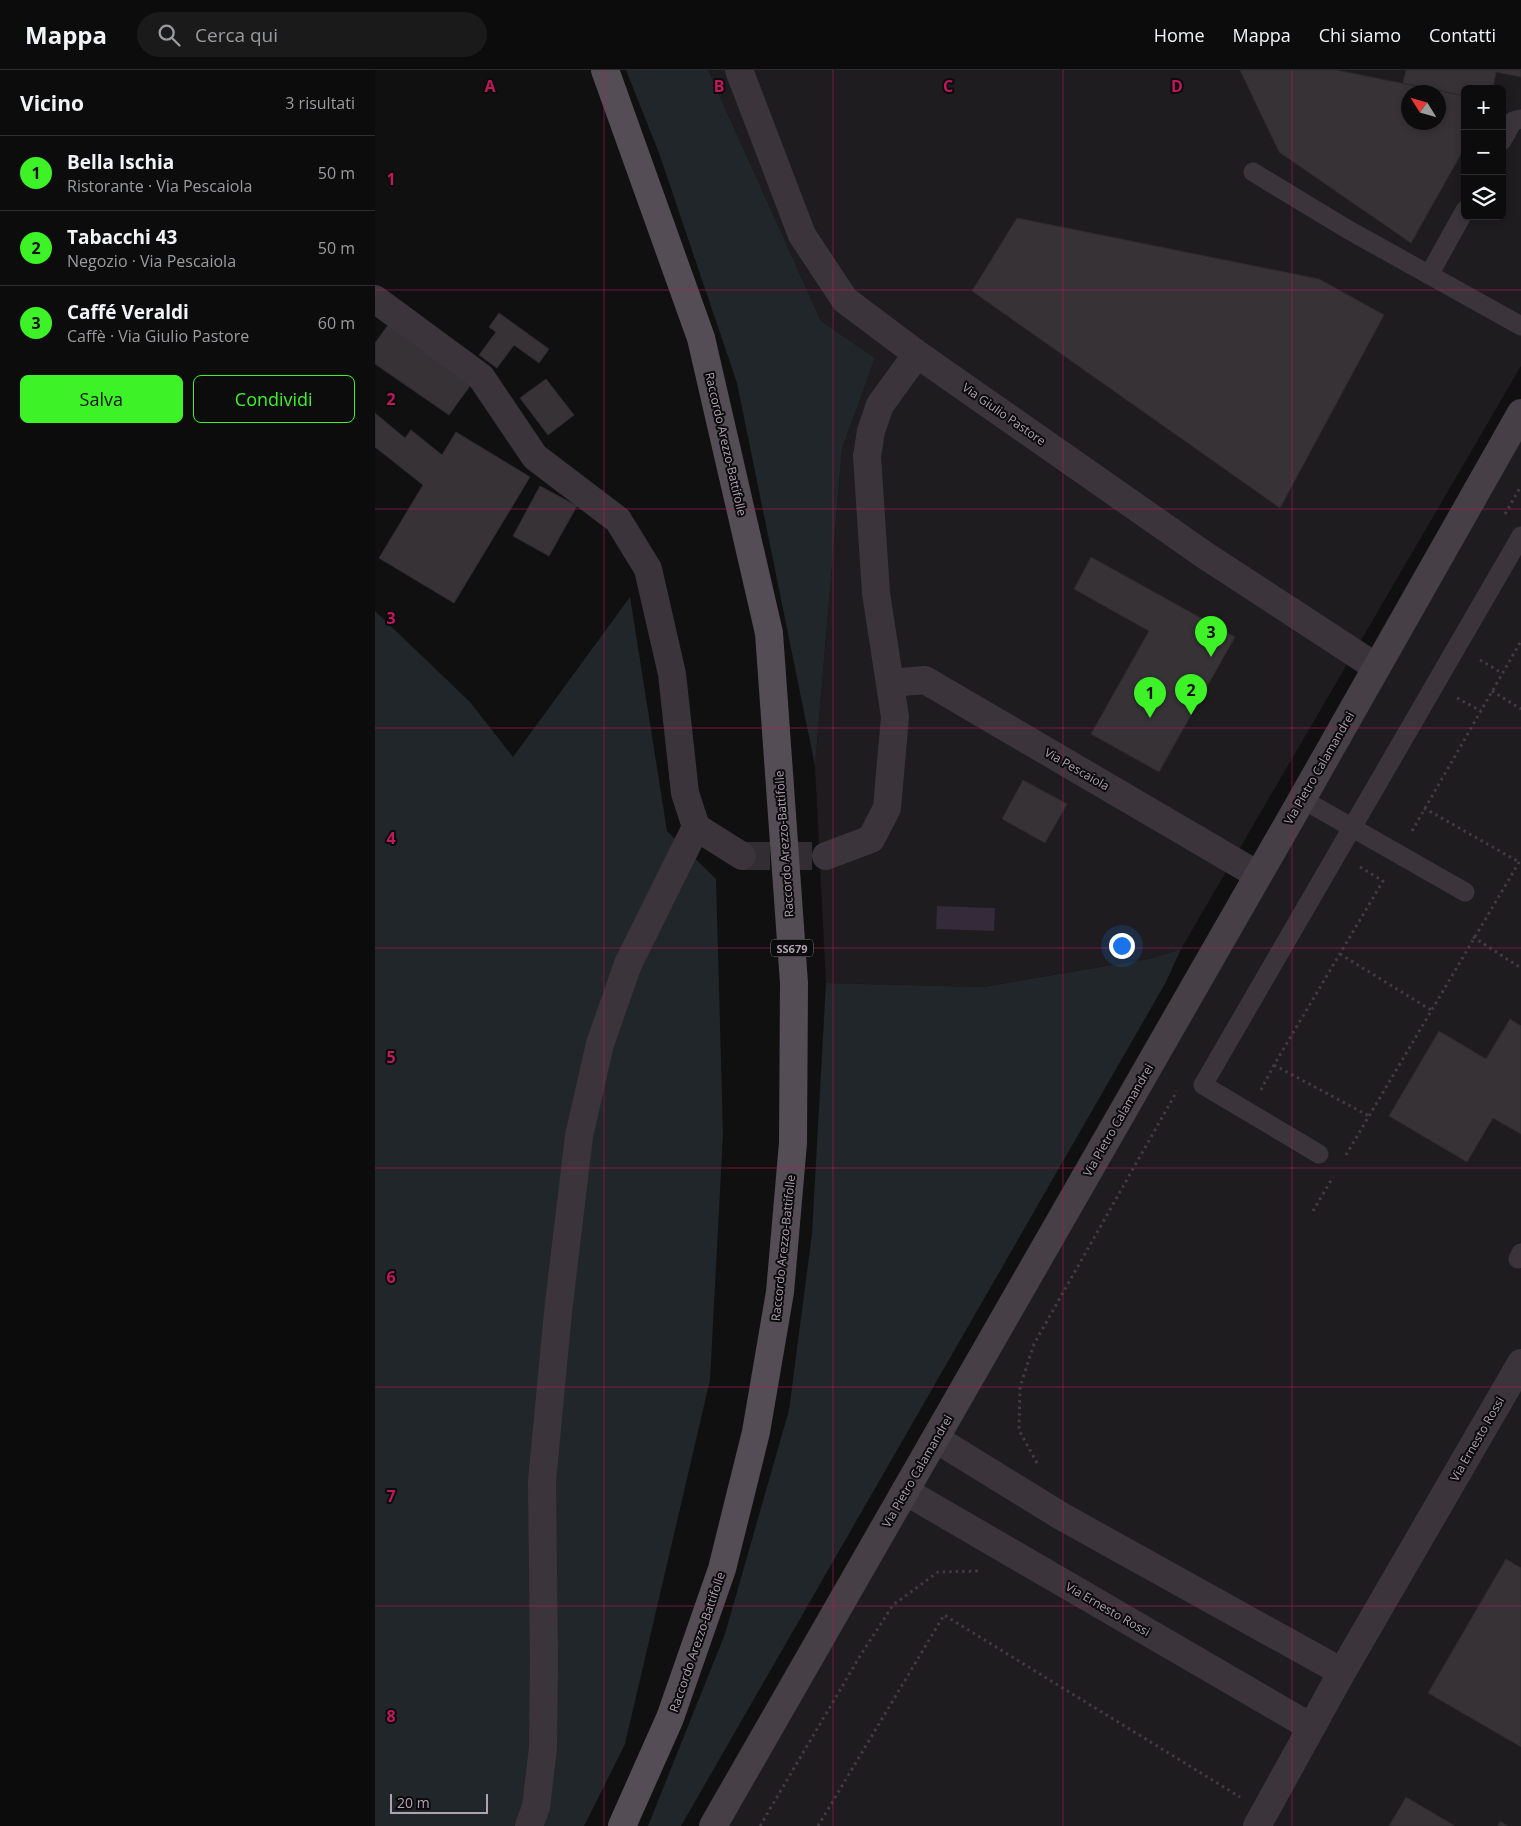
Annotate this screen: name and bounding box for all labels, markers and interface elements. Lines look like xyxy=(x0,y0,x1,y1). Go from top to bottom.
search box xyxy=(137,12,487,57)
text: Mappa xyxy=(25,18,107,51)
icon: search xyxy=(155,21,183,49)
text: Cerca qui xyxy=(195,22,278,48)
text: Home xyxy=(1154,23,1205,47)
text: Mappa xyxy=(1233,23,1291,47)
text: Chi siamo xyxy=(1319,23,1401,47)
text: Contatti xyxy=(1429,23,1496,47)
text: A xyxy=(484,75,496,97)
text: B xyxy=(714,75,724,97)
text: C xyxy=(943,75,953,97)
text: D xyxy=(1171,75,1183,97)
north arrow xyxy=(1401,85,1446,130)
map controls xyxy=(1461,85,1506,220)
button: + xyxy=(1461,85,1506,130)
text: Vicino xyxy=(20,89,84,117)
text: 3 risultati xyxy=(285,92,355,114)
button: − xyxy=(1461,130,1506,175)
text: Bella Ischia xyxy=(67,149,174,175)
text: 1 xyxy=(31,162,41,184)
text: 50 m xyxy=(318,162,355,184)
text: 1 xyxy=(386,168,396,190)
text: Ristorante · Via Pescaiola xyxy=(67,175,252,197)
button: layers xyxy=(1461,175,1506,220)
text: Tabacchi 43 xyxy=(67,224,177,250)
text: 2 xyxy=(31,237,41,259)
text: 50 m xyxy=(318,237,355,259)
text: Negozio · Via Pescaiola xyxy=(67,250,236,272)
text: Caffé Veraldi xyxy=(67,299,189,325)
text: 3 xyxy=(31,312,41,334)
text: 60 m xyxy=(318,312,355,334)
text: Caffè · Via Giulio Pastore xyxy=(67,325,249,347)
street label: Raccordo Arezzo-Battifolle xyxy=(701,370,751,518)
button: Salva xyxy=(20,375,183,423)
button: Condividi xyxy=(193,375,355,423)
street label: Via Giulio Pastore xyxy=(959,379,1049,449)
text: 2 xyxy=(386,388,396,410)
text: 3 xyxy=(386,607,396,629)
pin: 3 xyxy=(1195,616,1227,657)
pin: 2 xyxy=(1175,674,1207,715)
pin: 1 xyxy=(1134,677,1166,718)
street label: Via Pietro Calamandrei xyxy=(1280,709,1358,827)
street label: Via Pescaiola xyxy=(1042,744,1112,794)
street label: Raccordo Arezzo-Battifolle xyxy=(770,770,798,918)
text: 4 xyxy=(386,827,396,849)
your location xyxy=(1109,933,1135,959)
road number: SS679 xyxy=(771,940,813,956)
text: 5 xyxy=(386,1046,396,1068)
street label: Via Pietro Calamandrei xyxy=(1079,1061,1157,1179)
street label: Raccordo Arezzo-Battifolle xyxy=(767,1174,799,1322)
text: 6 xyxy=(386,1266,396,1288)
street label: Via Ernesto Rossi xyxy=(1446,1394,1508,1484)
street label: Via Pietro Calamandrei xyxy=(878,1412,956,1530)
text: 7 xyxy=(386,1485,396,1507)
street label: Raccordo Arezzo-Battifolle xyxy=(665,1570,729,1714)
street label: Via Ernesto Rossi xyxy=(1063,1578,1153,1640)
text: 8 xyxy=(386,1705,396,1727)
scale bar xyxy=(390,1791,487,1814)
text: 20 m xyxy=(397,1793,430,1812)

